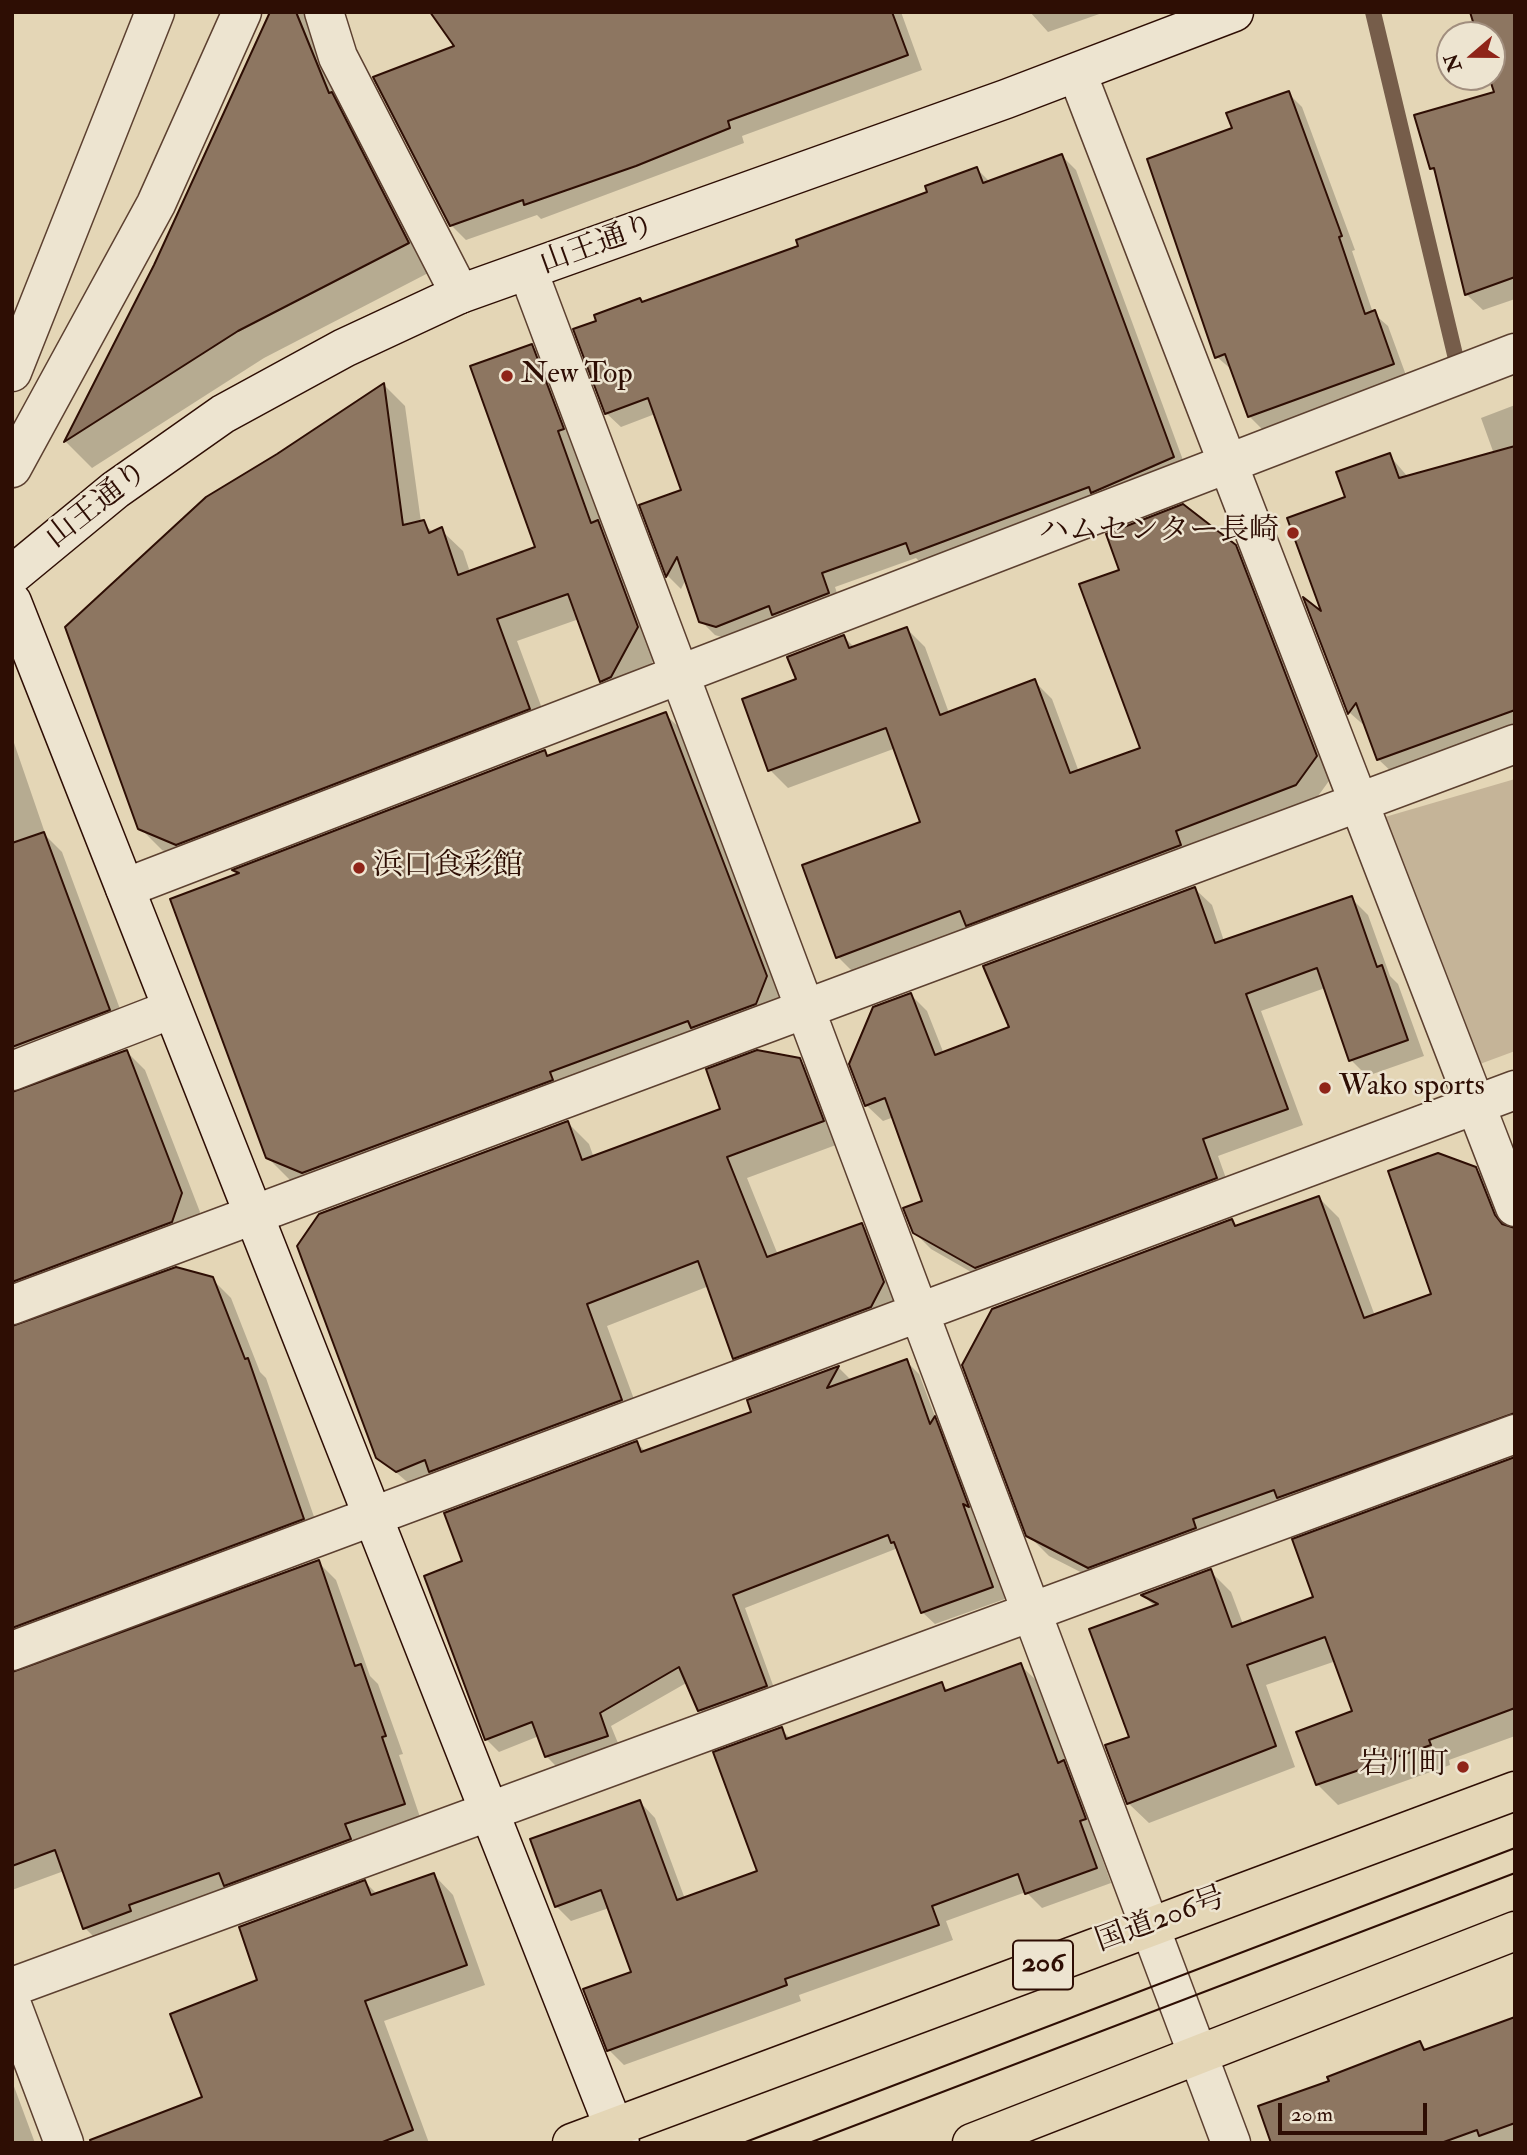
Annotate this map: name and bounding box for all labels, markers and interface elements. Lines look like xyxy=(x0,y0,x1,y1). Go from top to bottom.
north arrow xyxy=(1436,21,1506,91)
text: N xyxy=(1439,50,1467,75)
street label: 山王通り xyxy=(535,209,661,283)
place label: New Top xyxy=(521,358,633,394)
marker: New Top xyxy=(499,368,515,384)
street label: 山王通り xyxy=(40,455,156,557)
place label: ハムセンター長崎 xyxy=(1039,515,1279,551)
marker: ハムセンター長崎 xyxy=(1285,525,1301,541)
place label: 浜口食彩館 xyxy=(373,850,523,886)
marker: 浜口食彩館 xyxy=(351,860,367,876)
place label: Wako sports xyxy=(1339,1070,1485,1106)
marker: Wako sports xyxy=(1317,1080,1333,1096)
place label: 岩川町 xyxy=(1359,1749,1449,1785)
marker: 岩川町 xyxy=(1455,1759,1471,1775)
street label: 国道206号 xyxy=(1091,1881,1231,1961)
road number: 206 xyxy=(1013,1940,1073,1990)
scale bar xyxy=(1282,2088,1431,2132)
text: 20 m xyxy=(1291,2101,1333,2128)

